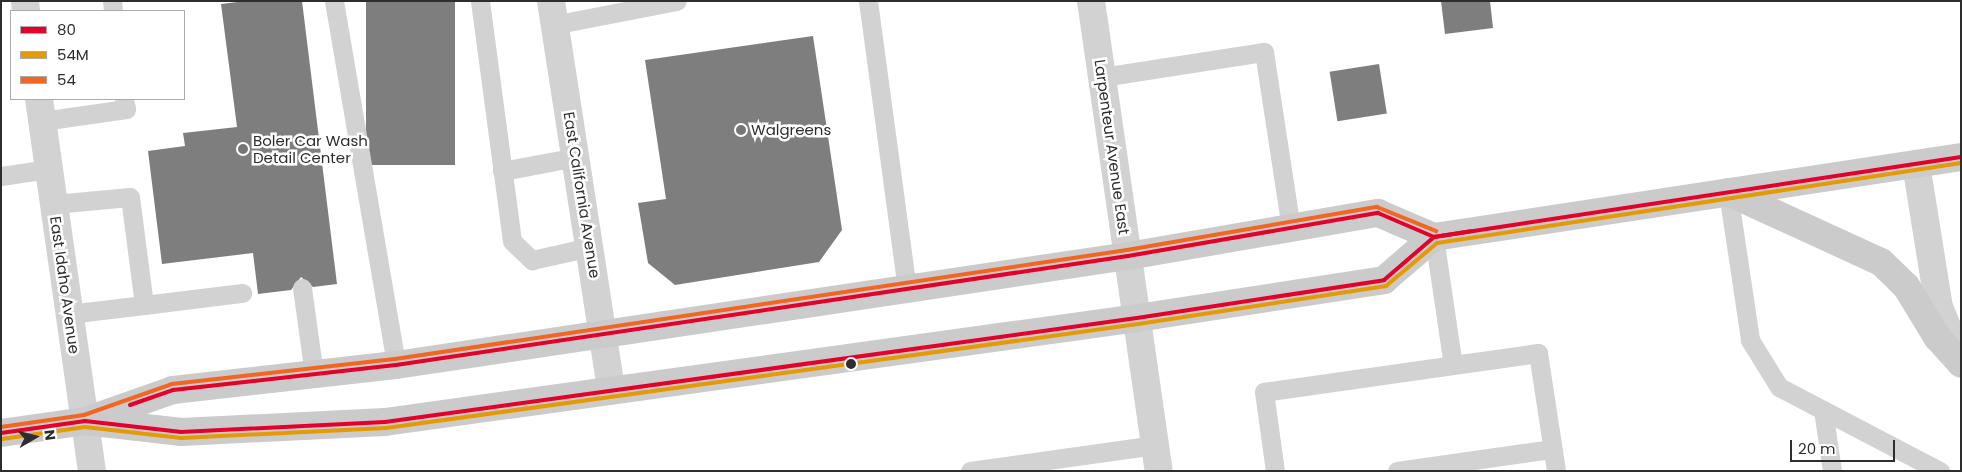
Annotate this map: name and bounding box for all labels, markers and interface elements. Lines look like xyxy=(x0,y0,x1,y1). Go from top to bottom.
legend xyxy=(10,10,185,100)
text: 80 xyxy=(57,19,76,40)
text: 54M xyxy=(57,44,89,65)
street label: Larpenteur Avenue East xyxy=(1091,58,1133,236)
text: 54 xyxy=(57,69,76,90)
street label: East California Avenue xyxy=(560,111,604,279)
place label: Walgreens xyxy=(751,121,831,139)
marker: Walgreens xyxy=(735,124,747,136)
place label: Boler Car Wash Detail Center xyxy=(253,131,368,166)
marker: Boler Car Wash Detail Center xyxy=(237,143,249,155)
street label: East Idaho Avenue xyxy=(46,215,84,355)
unlabelled marker xyxy=(846,359,856,369)
north arrow xyxy=(10,412,60,462)
text: N xyxy=(39,428,60,442)
scale bar xyxy=(1792,430,1897,462)
text: 20 m xyxy=(1798,438,1836,459)

